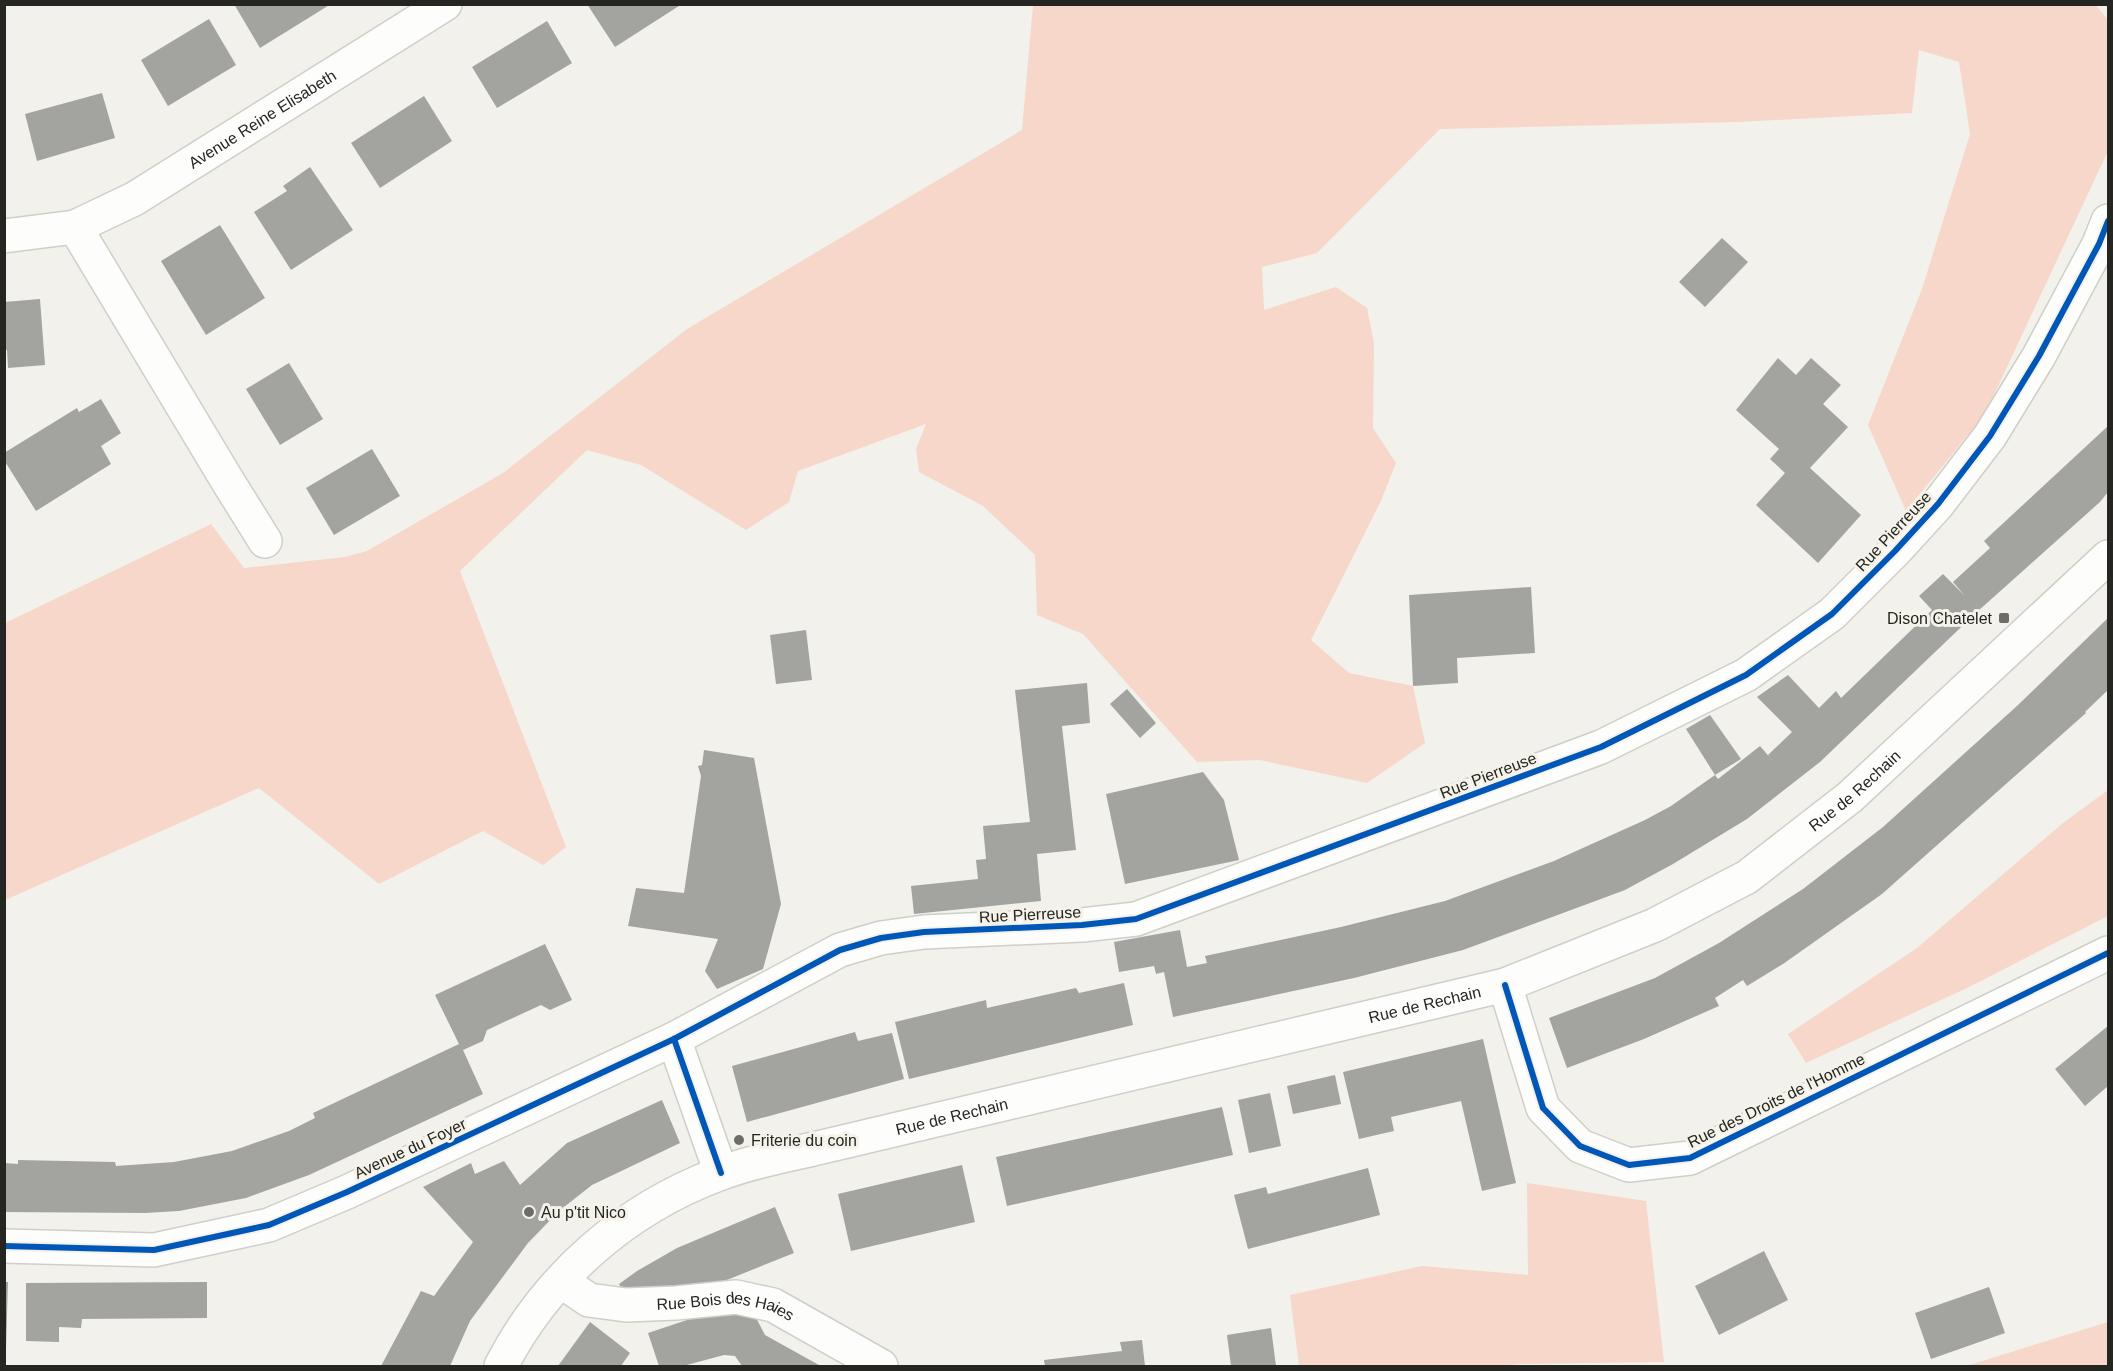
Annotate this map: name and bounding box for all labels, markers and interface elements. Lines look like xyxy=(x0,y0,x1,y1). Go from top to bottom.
street label: Avenue Reine Elisabeth xyxy=(186,67,339,172)
street label: Rue Pierreuse xyxy=(1852,488,1935,575)
place label: Dison Chatelet xyxy=(1887,610,1993,627)
marker: Dison Chatelet xyxy=(1997,611,2011,625)
street label: Rue de Rechain xyxy=(1806,747,1904,835)
street label: Rue Pierreuse xyxy=(1437,749,1539,802)
street label: Rue Pierreuse xyxy=(979,903,1082,926)
street label: Rue de Rechain xyxy=(1367,983,1483,1026)
street label: Rue des Droits de l'Homme xyxy=(1685,1050,1868,1151)
street label: Rue de Rechain xyxy=(894,1095,1010,1138)
street label: Avenue du Foyer xyxy=(352,1115,469,1182)
place label: Friterie du coin xyxy=(751,1132,857,1149)
marker: Friterie du coin xyxy=(732,1133,746,1147)
place label: Au p'tit Nico xyxy=(541,1204,626,1221)
marker: Au p'tit Nico xyxy=(522,1205,536,1219)
street label: Rue Bois des Haies xyxy=(656,1289,797,1324)

